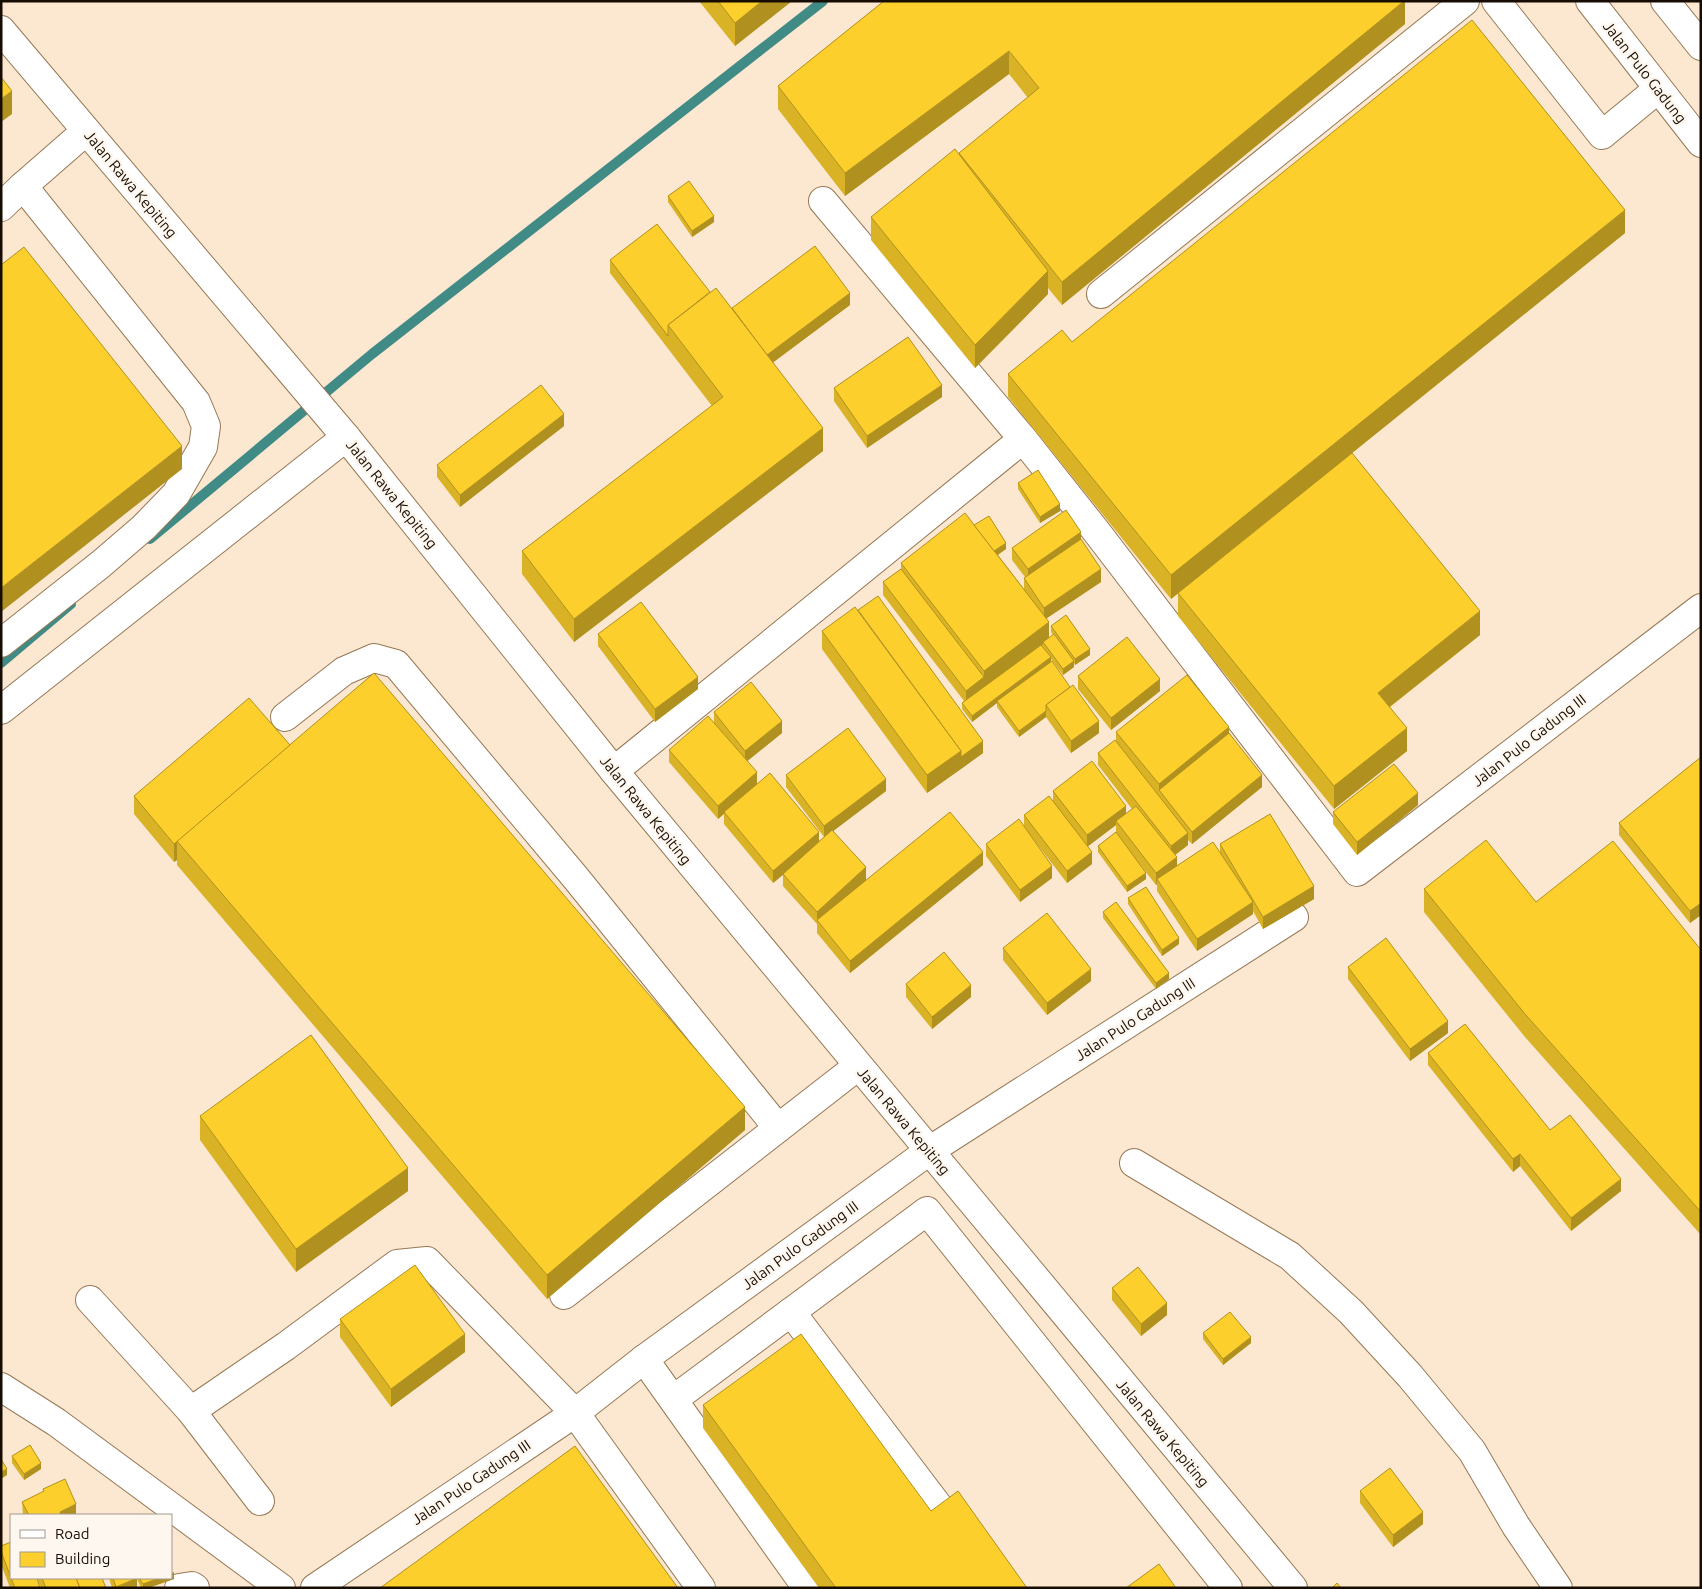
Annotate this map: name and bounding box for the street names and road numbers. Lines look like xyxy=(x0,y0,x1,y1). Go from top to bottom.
street label: Jalan Pulo Gadung xyxy=(1600,18,1690,126)
street label: Jalan Rawa Kepiting xyxy=(81,127,181,241)
street label: Jalan Rawa Kepiting xyxy=(343,436,441,552)
street label: Jalan Pulo Gadung III xyxy=(1469,690,1589,790)
street label: Jalan Rawa Kepiting xyxy=(597,752,695,868)
street label: Jalan Pulo Gadung III xyxy=(1072,974,1198,1064)
street label: Jalan Rawa Kepiting xyxy=(854,1064,954,1178)
street label: Jalan Pulo Gadung III xyxy=(739,1197,861,1293)
street label: Jalan Rawa Kepiting xyxy=(1113,1376,1213,1490)
street label: Jalan Pulo Gadung III xyxy=(408,1436,534,1528)

